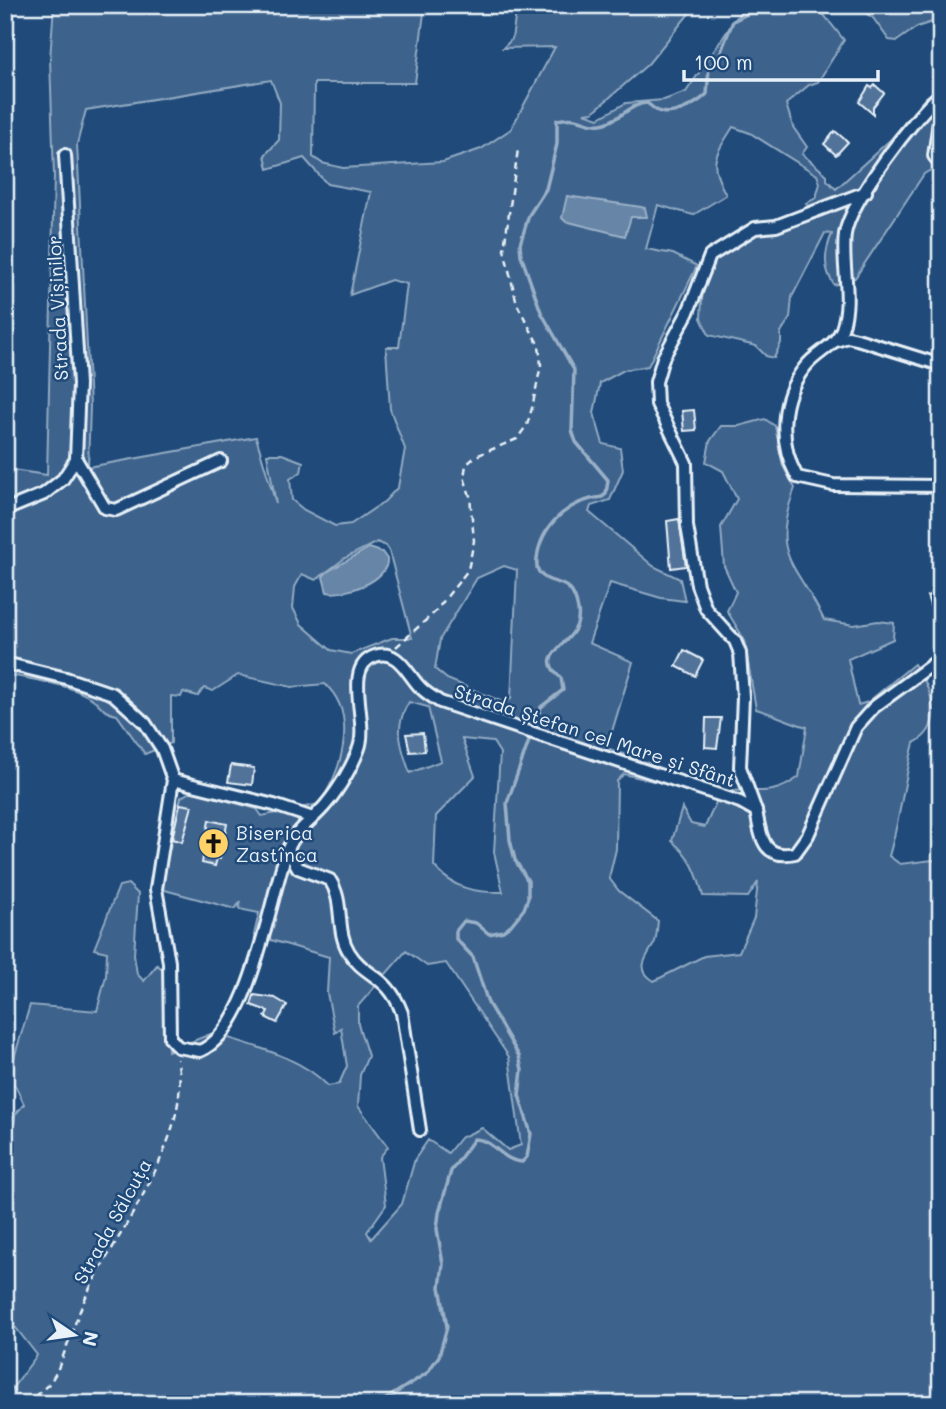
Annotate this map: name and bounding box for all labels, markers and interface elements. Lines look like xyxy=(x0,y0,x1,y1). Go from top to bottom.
scale bar xyxy=(684,38,878,82)
text: 100 m xyxy=(694,48,753,75)
street label: Strada Vișinilor xyxy=(41,235,74,381)
street label: Strada Ștefan cel Mare și Sfânt xyxy=(451,678,739,793)
place label: Biserica Zastînca xyxy=(236,820,318,867)
church icon: Biserica Zastînca xyxy=(196,826,230,860)
street label: Strada Sălcuța xyxy=(67,1154,158,1289)
north arrow xyxy=(38,1300,108,1370)
text: N xyxy=(77,1329,105,1349)

